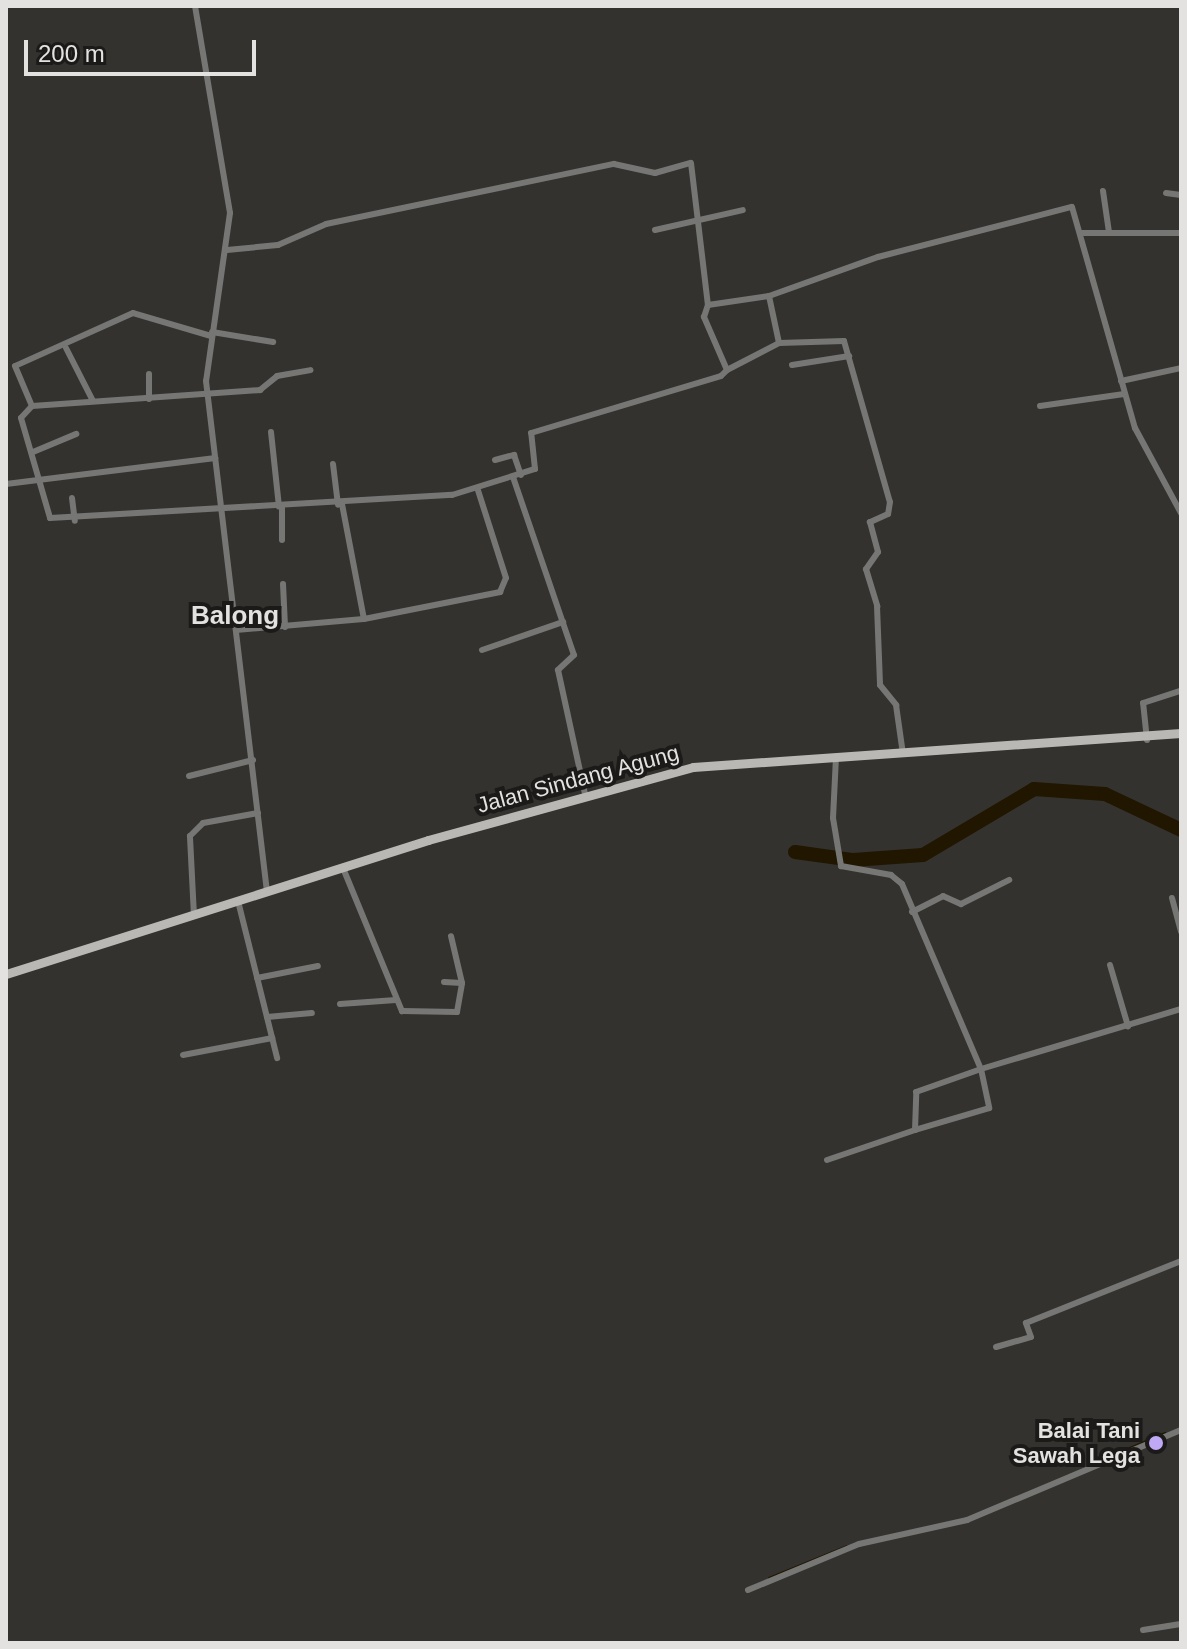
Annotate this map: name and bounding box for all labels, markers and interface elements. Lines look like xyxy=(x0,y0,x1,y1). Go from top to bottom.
scale bar xyxy=(28,24,260,74)
text: 200 m xyxy=(38,40,105,67)
district label: Balong xyxy=(191,600,279,632)
street label: Jalan Sindang Agung xyxy=(474,739,682,819)
place label: Balai Tani Sawah Lega xyxy=(1013,1417,1140,1468)
marker: Balai Tani Sawah Lega xyxy=(1147,1434,1165,1452)

